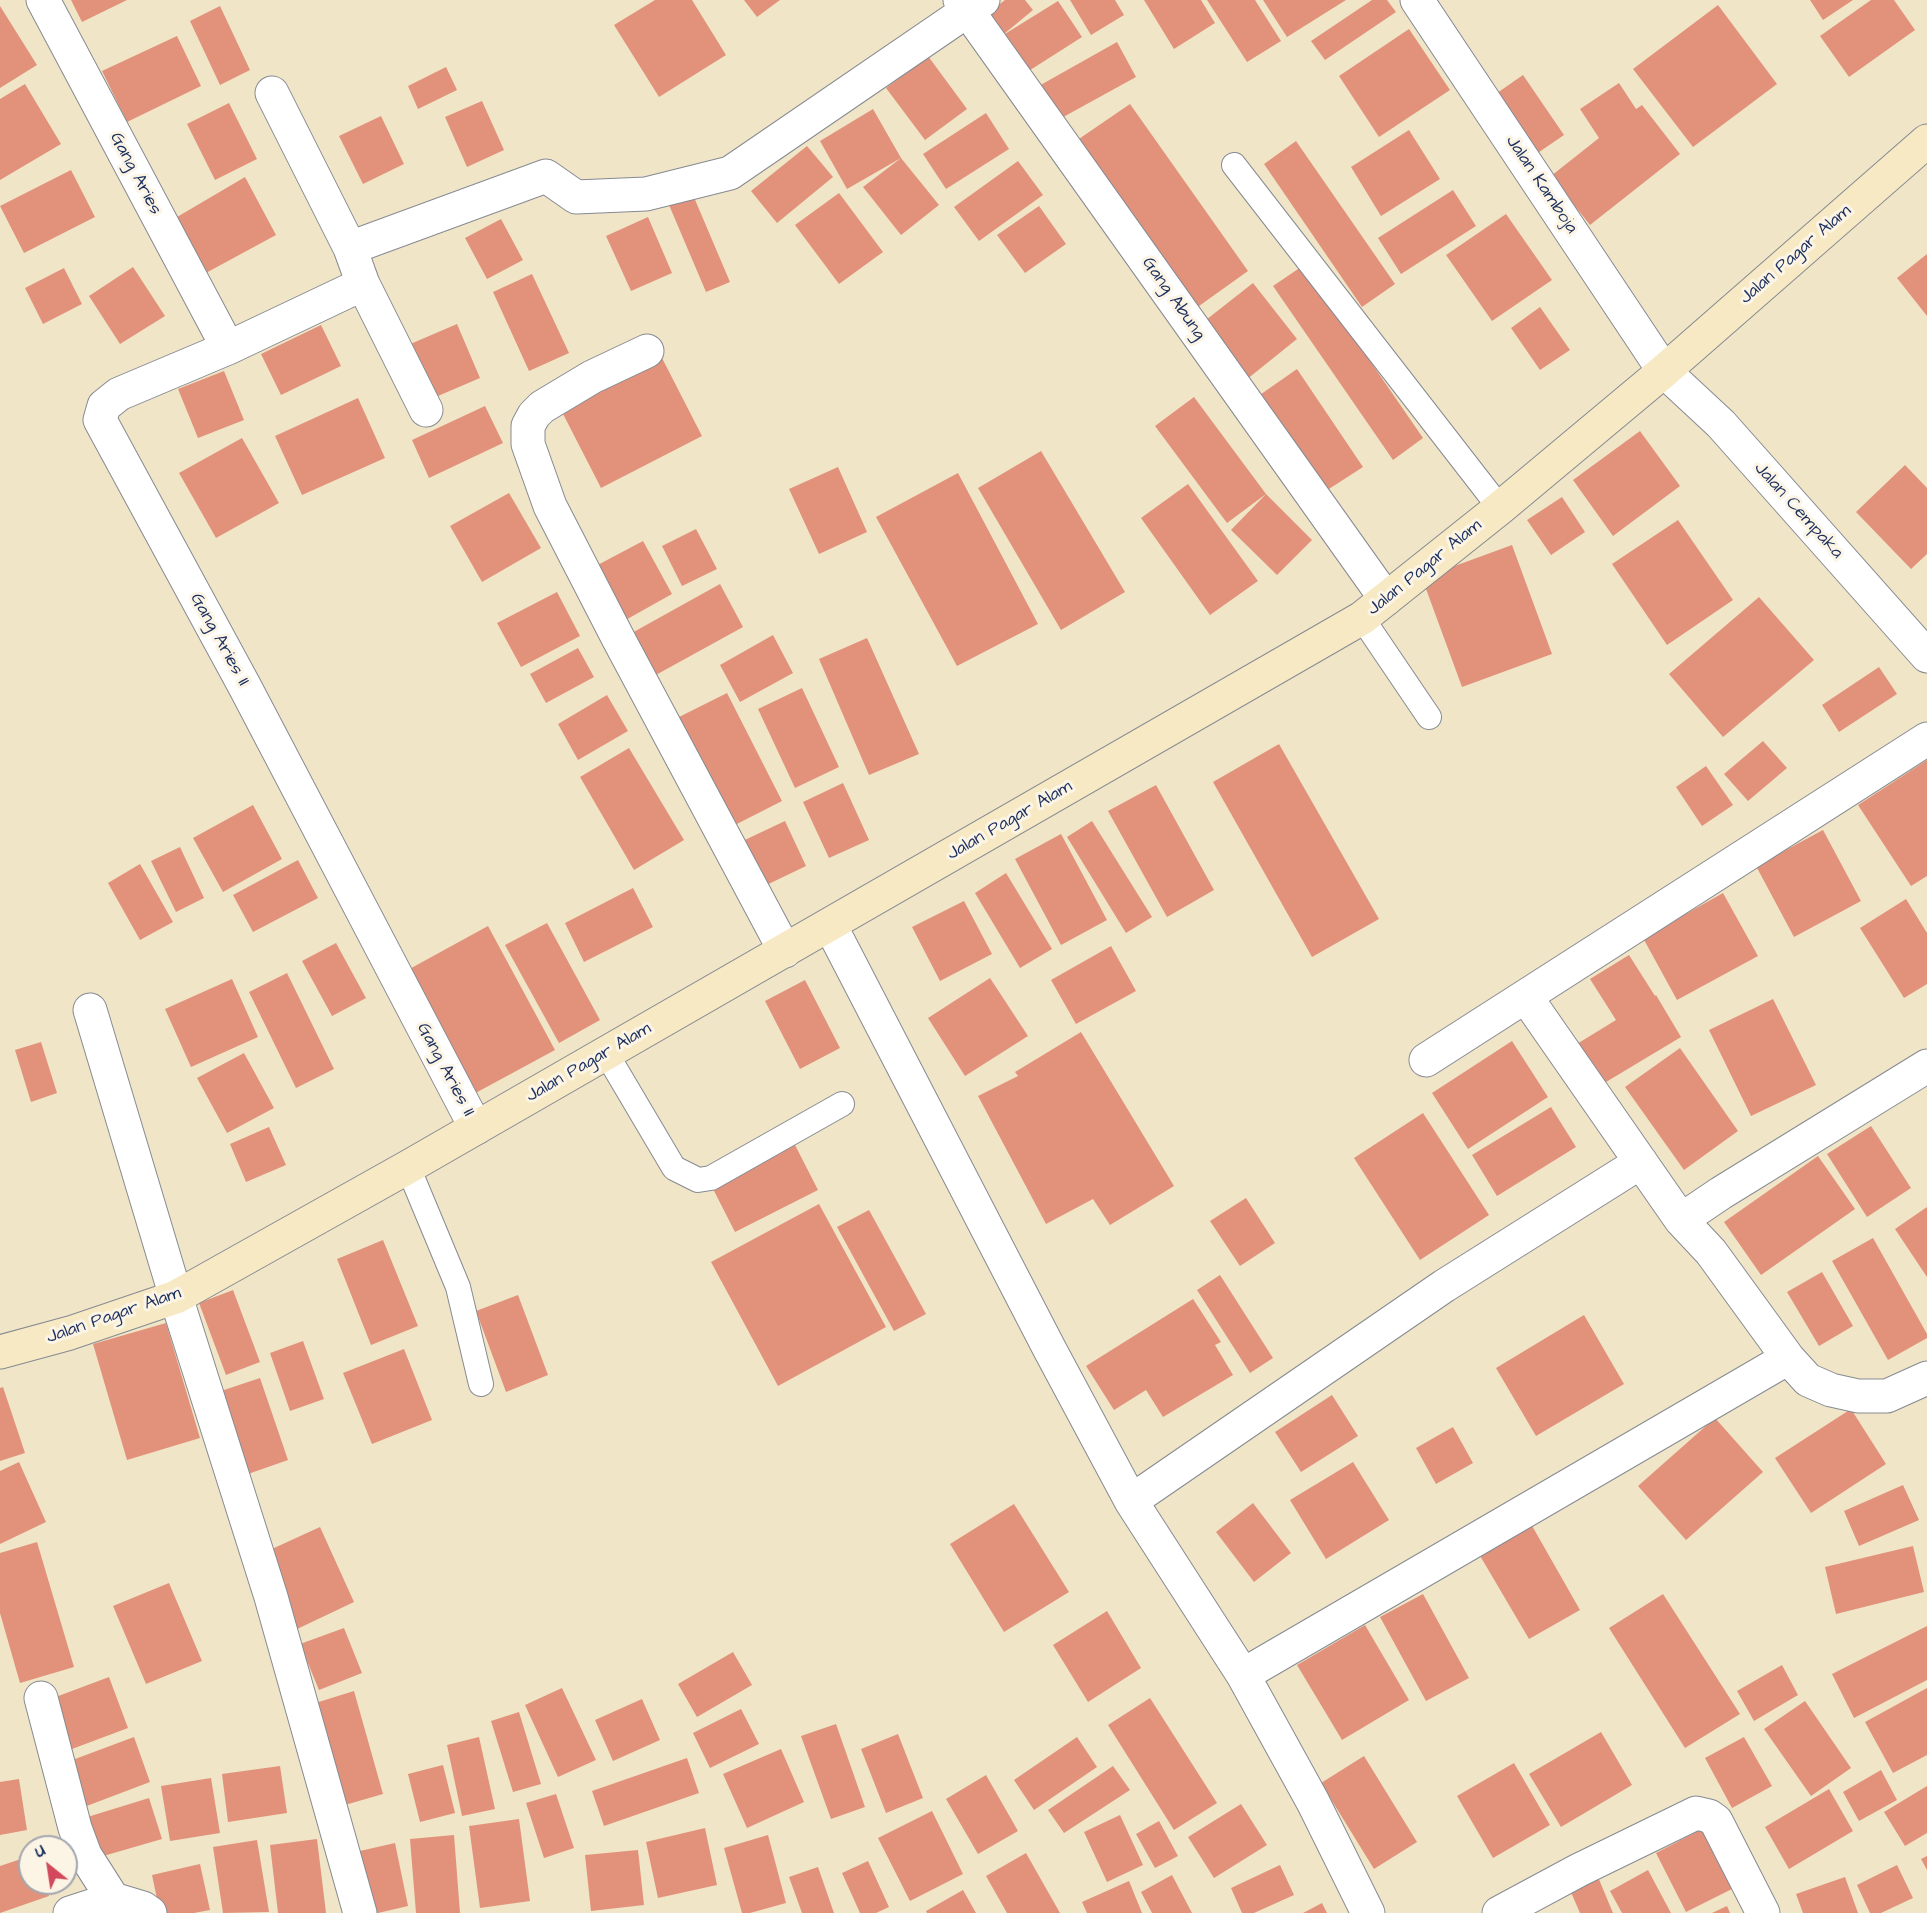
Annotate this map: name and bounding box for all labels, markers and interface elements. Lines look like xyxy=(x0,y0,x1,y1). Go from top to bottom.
street label: Gang Aries xyxy=(104,129,166,219)
street label: Jalan Kamboja xyxy=(1500,132,1582,238)
street label: Jalan Pagar Alam xyxy=(1736,201,1856,309)
street label: Gang Abung xyxy=(1137,253,1209,345)
street label: Jalan Cempaka xyxy=(1749,458,1847,564)
street label: Jalan Pagar Alam xyxy=(1364,515,1486,621)
street label: Gang Aries II xyxy=(185,590,253,690)
street label: Jalan Pagar Alam xyxy=(944,776,1076,866)
street label: Jalan Pagar Alam xyxy=(523,1018,655,1108)
street label: Gang Aries II xyxy=(411,1020,479,1120)
street label: Jalan Pagar Alam xyxy=(44,1283,184,1349)
north arrow xyxy=(18,1835,78,1895)
text: U xyxy=(31,1839,49,1863)

